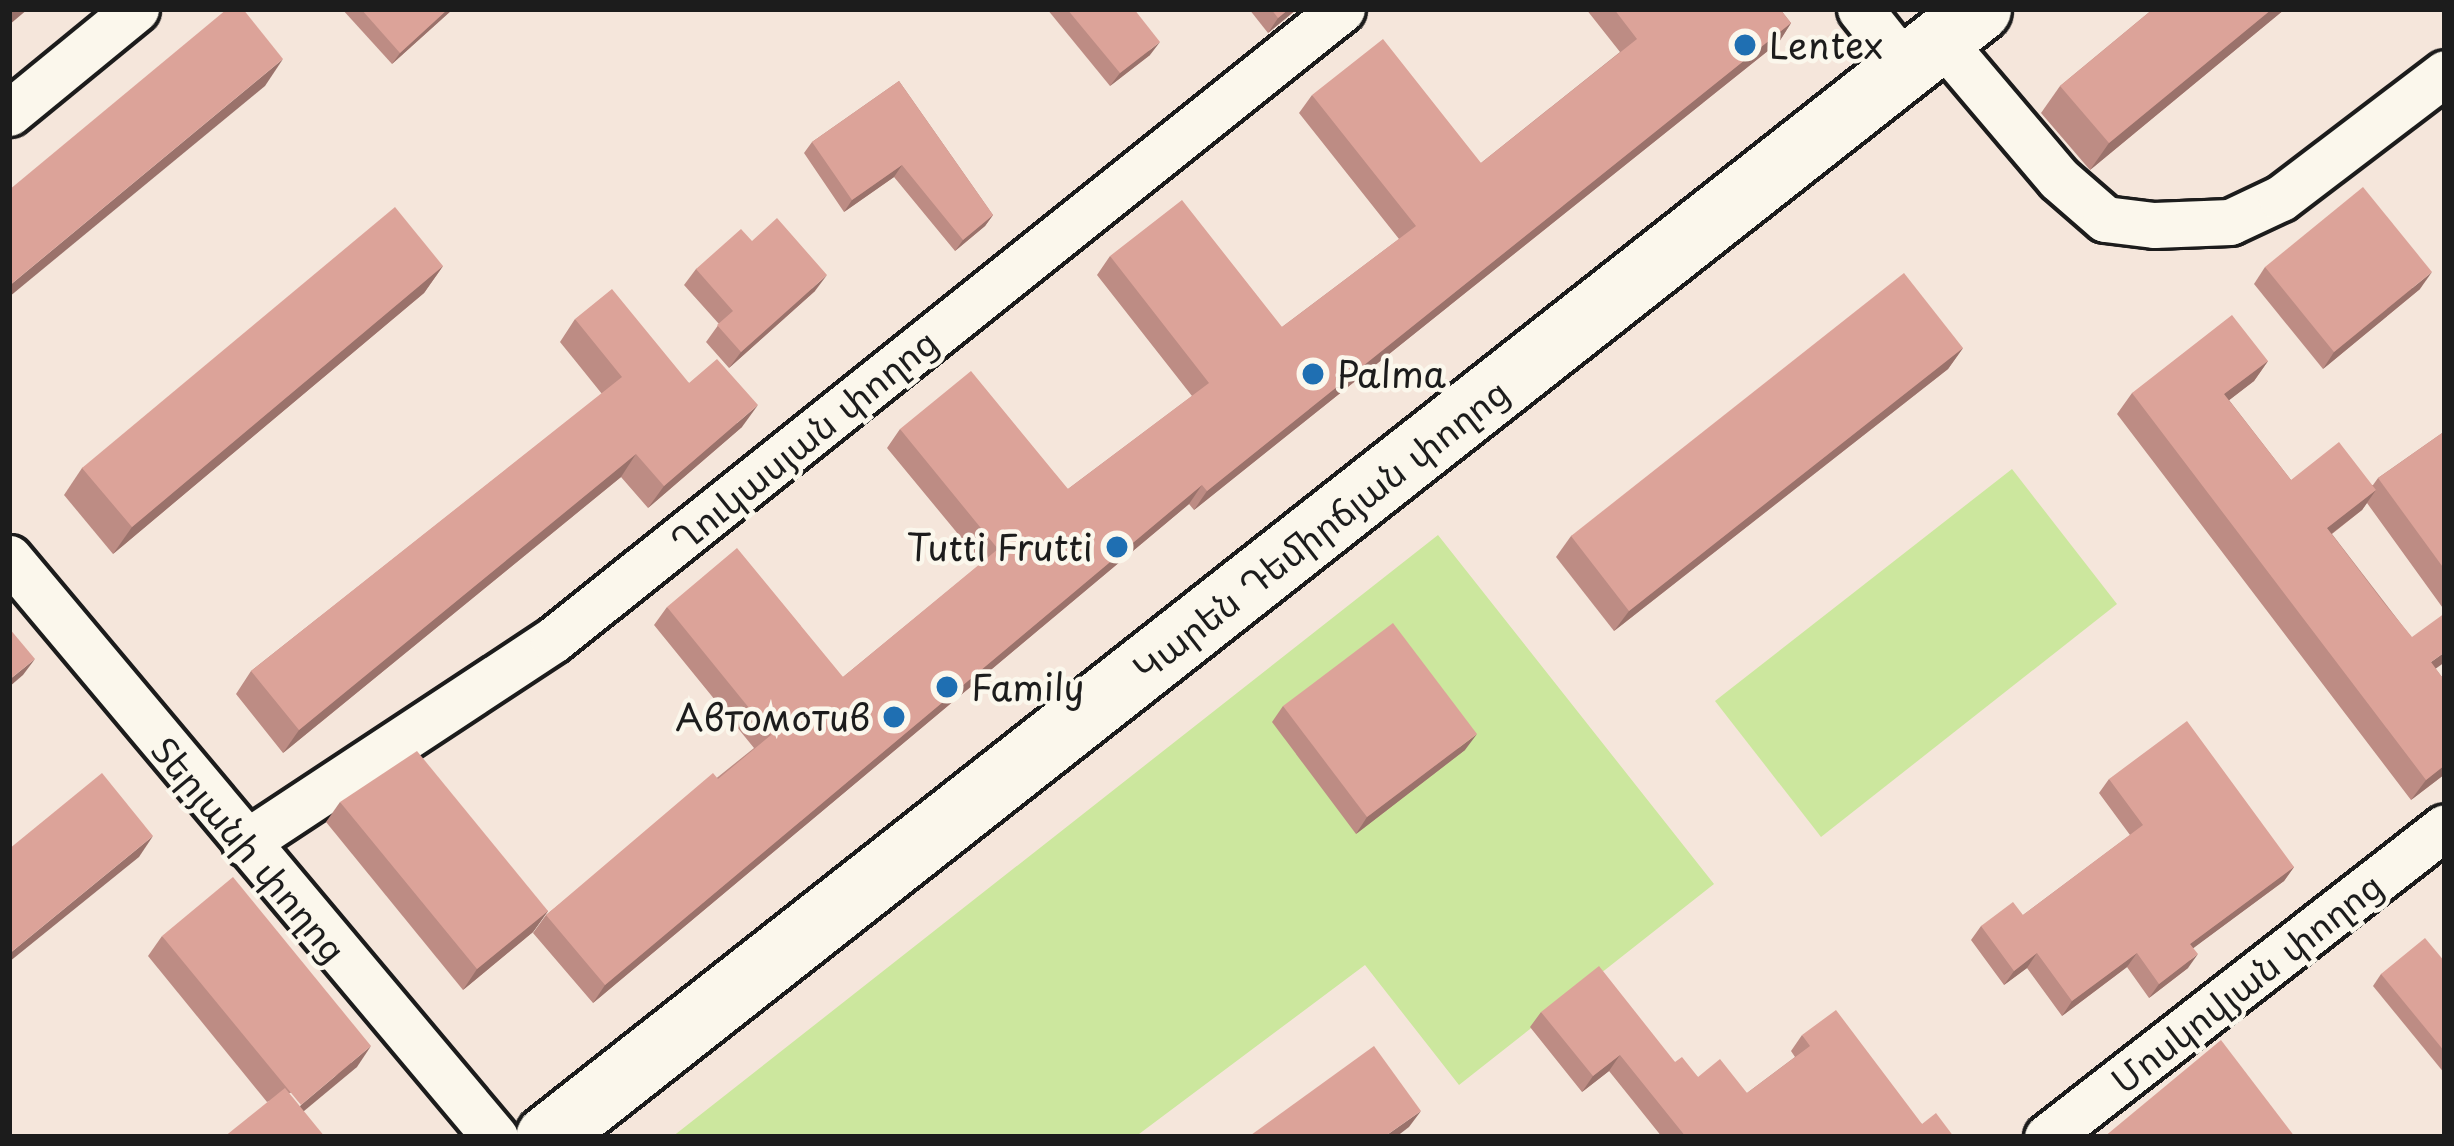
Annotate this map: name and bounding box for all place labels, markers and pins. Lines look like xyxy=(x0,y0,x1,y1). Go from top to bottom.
place label: Lentex xyxy=(1769,23,1883,67)
marker: Lentex xyxy=(1732,32,1758,58)
place label: Palma xyxy=(1337,352,1446,396)
marker: Palma xyxy=(1300,361,1326,387)
place label: Tutti Frutti xyxy=(904,525,1093,569)
marker: Tutti Frutti xyxy=(1104,534,1130,560)
place label: Family xyxy=(971,665,1084,709)
marker: Family xyxy=(934,674,960,700)
place label: Автомотив xyxy=(675,695,870,739)
marker: Автомотив xyxy=(881,704,907,730)

